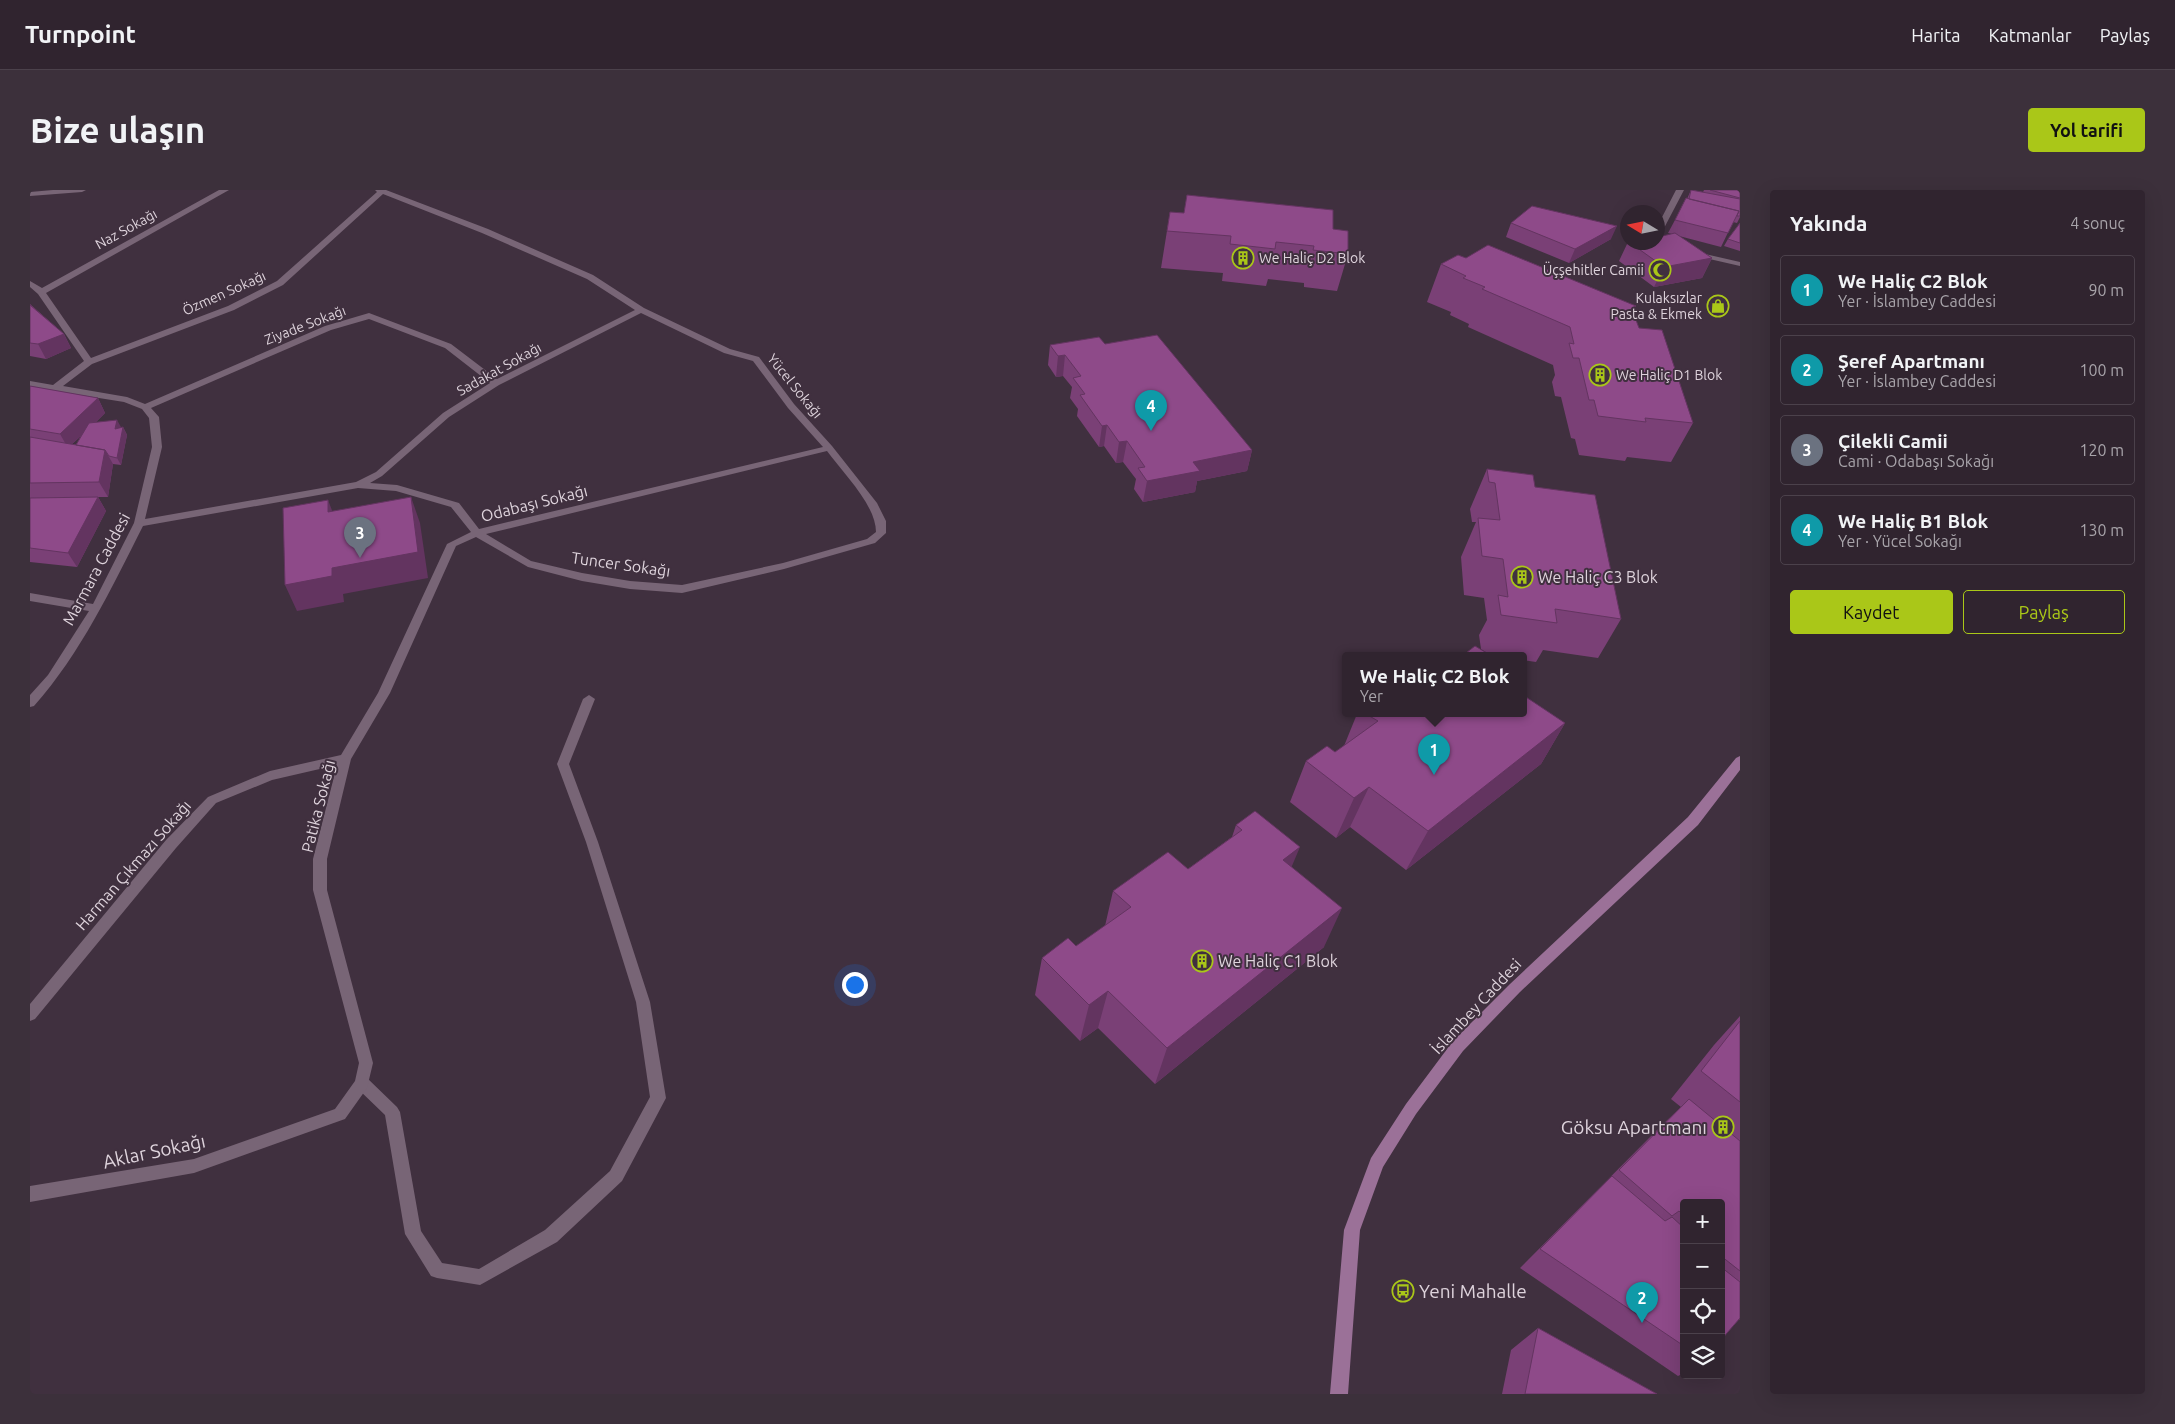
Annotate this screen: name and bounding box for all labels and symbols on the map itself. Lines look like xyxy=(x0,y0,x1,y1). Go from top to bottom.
north arrow xyxy=(1620,205,1665,250)
street label: Naz Sokağı xyxy=(92,206,160,252)
building icon: We Haliç D2 Blok xyxy=(1231,246,1255,270)
place label: We Haliç D2 Blok xyxy=(1259,250,1365,266)
mosque icon: Üçşehitler Camii xyxy=(1648,258,1672,282)
place label: Üçşehitler Camii xyxy=(1543,261,1644,278)
street label: Özmen Sokağı xyxy=(179,267,268,319)
place label: Kulaksızlar Pasta & Ekmek xyxy=(1610,290,1703,322)
shop icon: Kulaksızlar Pasta & Ekmek xyxy=(1706,294,1730,318)
street label: Ziyade Sokağı xyxy=(262,302,348,348)
street label: Sadakat Sokağı xyxy=(454,339,544,399)
street label: Yücel Sokağı xyxy=(764,351,826,421)
building icon: We Haliç D1 Blok xyxy=(1588,363,1612,387)
place label: We Haliç D1 Blok xyxy=(1616,367,1722,383)
pin: 4 xyxy=(1135,390,1167,431)
street label: Odabaşı Sokağı xyxy=(479,481,589,525)
street label: Marmara Caddesi xyxy=(59,510,133,628)
pin: 3 xyxy=(344,517,376,558)
street label: Tuncer Sokağı xyxy=(570,548,672,580)
building icon: We Haliç C3 Blok xyxy=(1510,565,1534,589)
place label: We Haliç C3 Blok xyxy=(1538,568,1658,586)
pin: 1 xyxy=(1418,734,1450,775)
street label: Patika Sokağı xyxy=(298,758,338,854)
street label: Harman Çıkmazı Sokağı xyxy=(72,796,194,934)
building icon: We Haliç C1 Blok xyxy=(1190,949,1214,973)
place label: We Haliç C1 Blok xyxy=(1218,952,1338,970)
street label: İslambey Caddesi xyxy=(1427,955,1525,1057)
your location xyxy=(842,972,868,998)
building icon: Göksu Apartmanı xyxy=(1711,1115,1735,1139)
place label: Göksu Apartmanı xyxy=(1561,1116,1707,1138)
street label: Aklar Sokağı xyxy=(101,1129,207,1173)
bus stop icon: Yeni Mahalle xyxy=(1391,1279,1415,1303)
place label: Yeni Mahalle xyxy=(1419,1280,1527,1302)
pin: 2 xyxy=(1626,1282,1658,1323)

